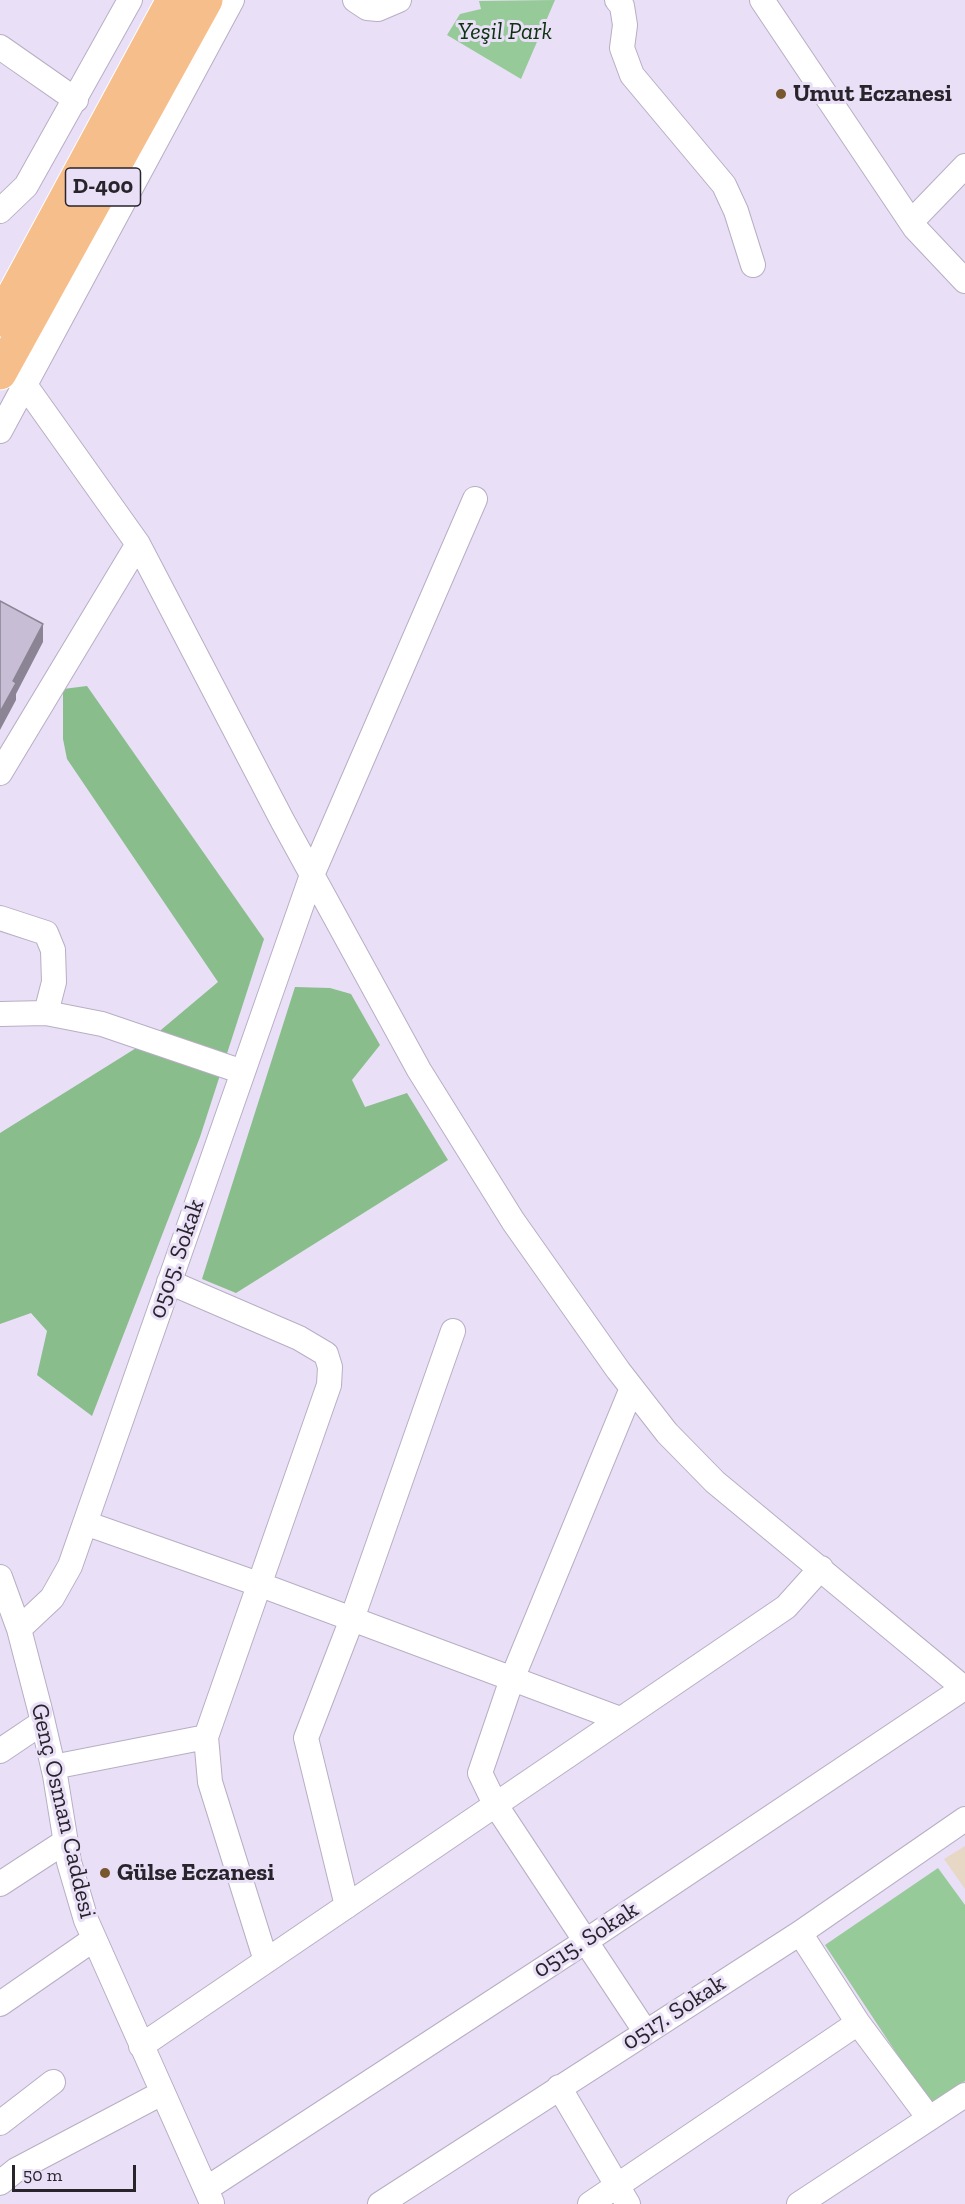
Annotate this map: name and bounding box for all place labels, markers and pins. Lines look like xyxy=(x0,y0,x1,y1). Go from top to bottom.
place label: Umut Eczanesi xyxy=(793,80,952,108)
marker: Umut Eczanesi xyxy=(774,87,788,101)
place label: Gülse Eczanesi xyxy=(117,1859,274,1887)
marker: Gülse Eczanesi xyxy=(98,1866,112,1880)

